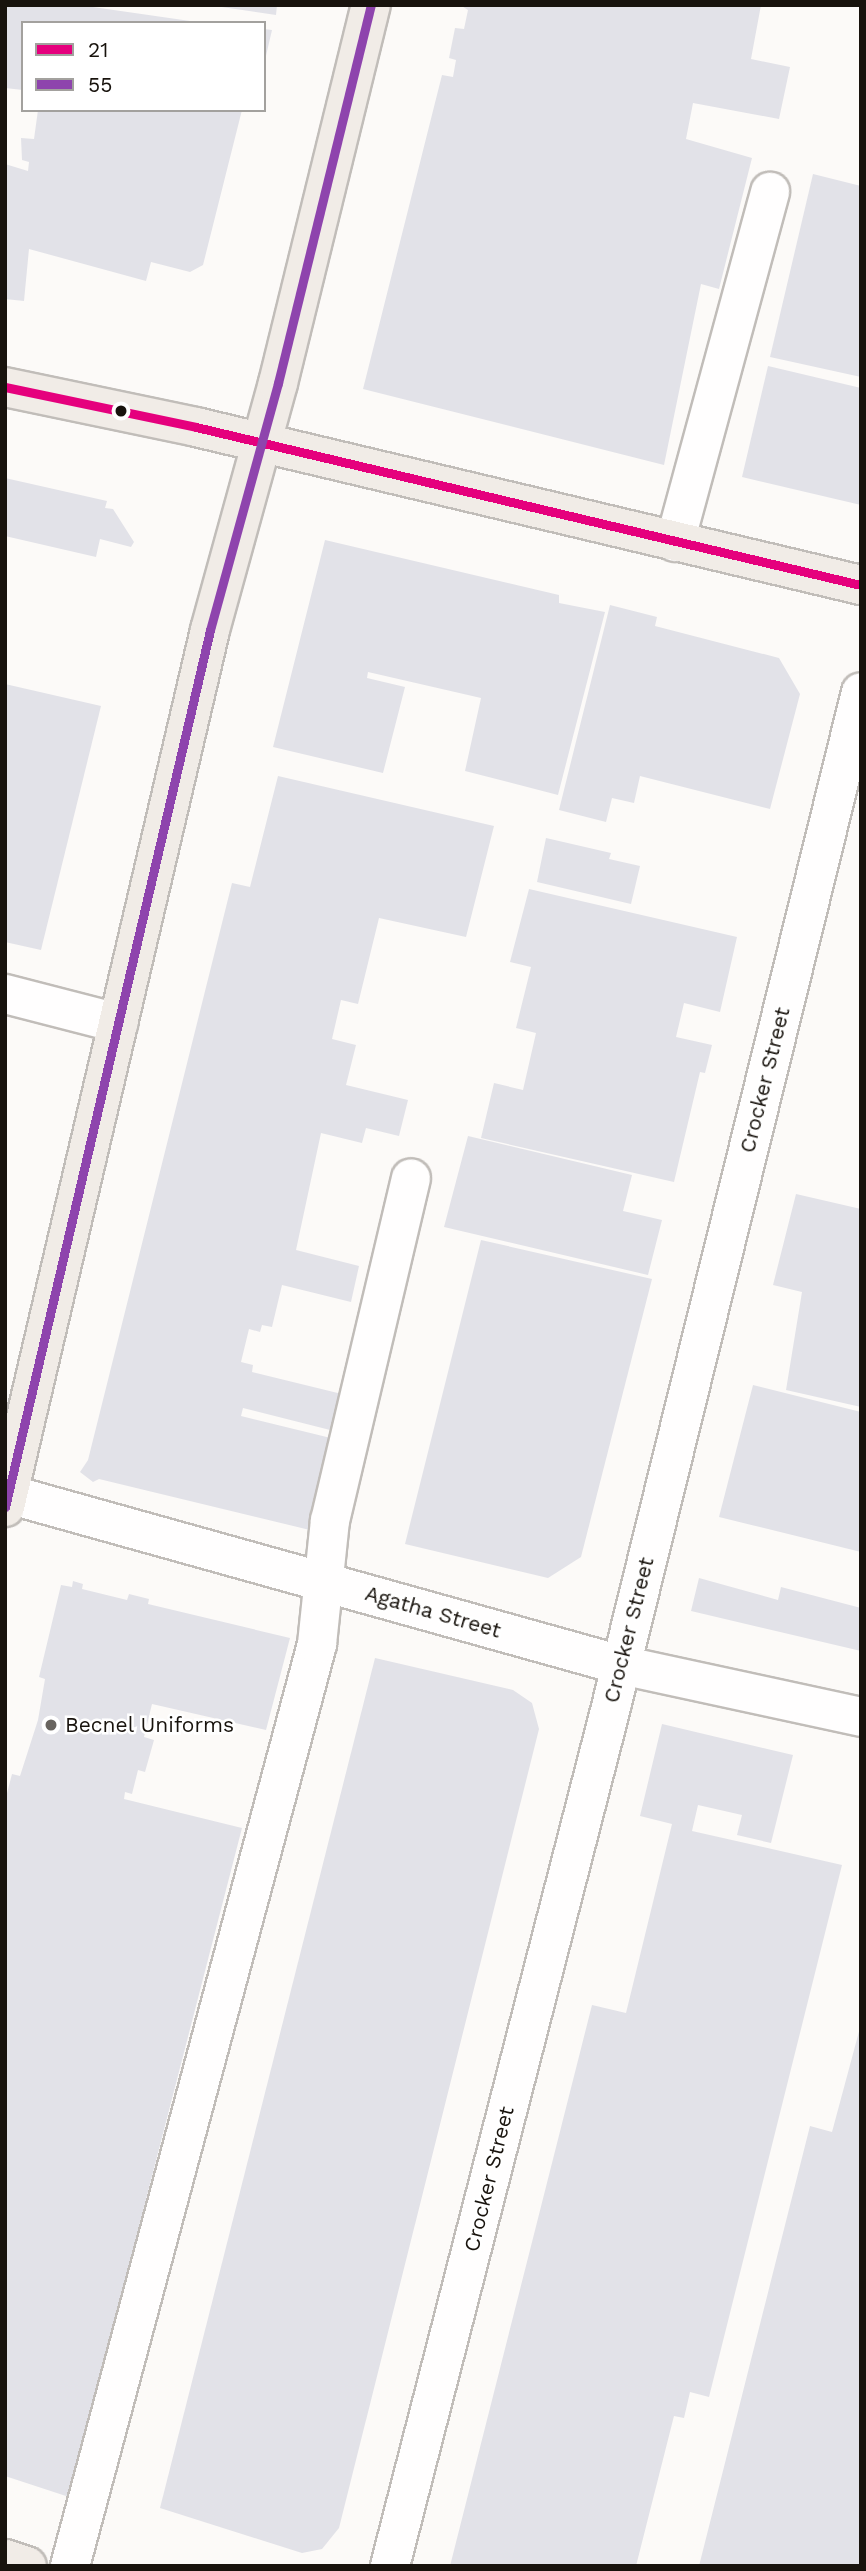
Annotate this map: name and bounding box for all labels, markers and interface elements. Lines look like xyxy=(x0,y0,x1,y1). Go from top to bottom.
legend xyxy=(21,21,266,112)
text: 21 xyxy=(88,37,108,62)
text: 55 xyxy=(88,72,112,97)
unlabelled marker xyxy=(114,404,128,418)
street label: Crocker Street xyxy=(735,1004,795,1156)
street label: Crocker Street xyxy=(599,1554,659,1706)
street label: Agatha Street xyxy=(362,1581,504,1643)
place label: Becnel Uniforms xyxy=(65,1712,235,1738)
marker: Becnel Uniforms xyxy=(43,1717,59,1733)
street label: Crocker Street xyxy=(459,2103,519,2255)

